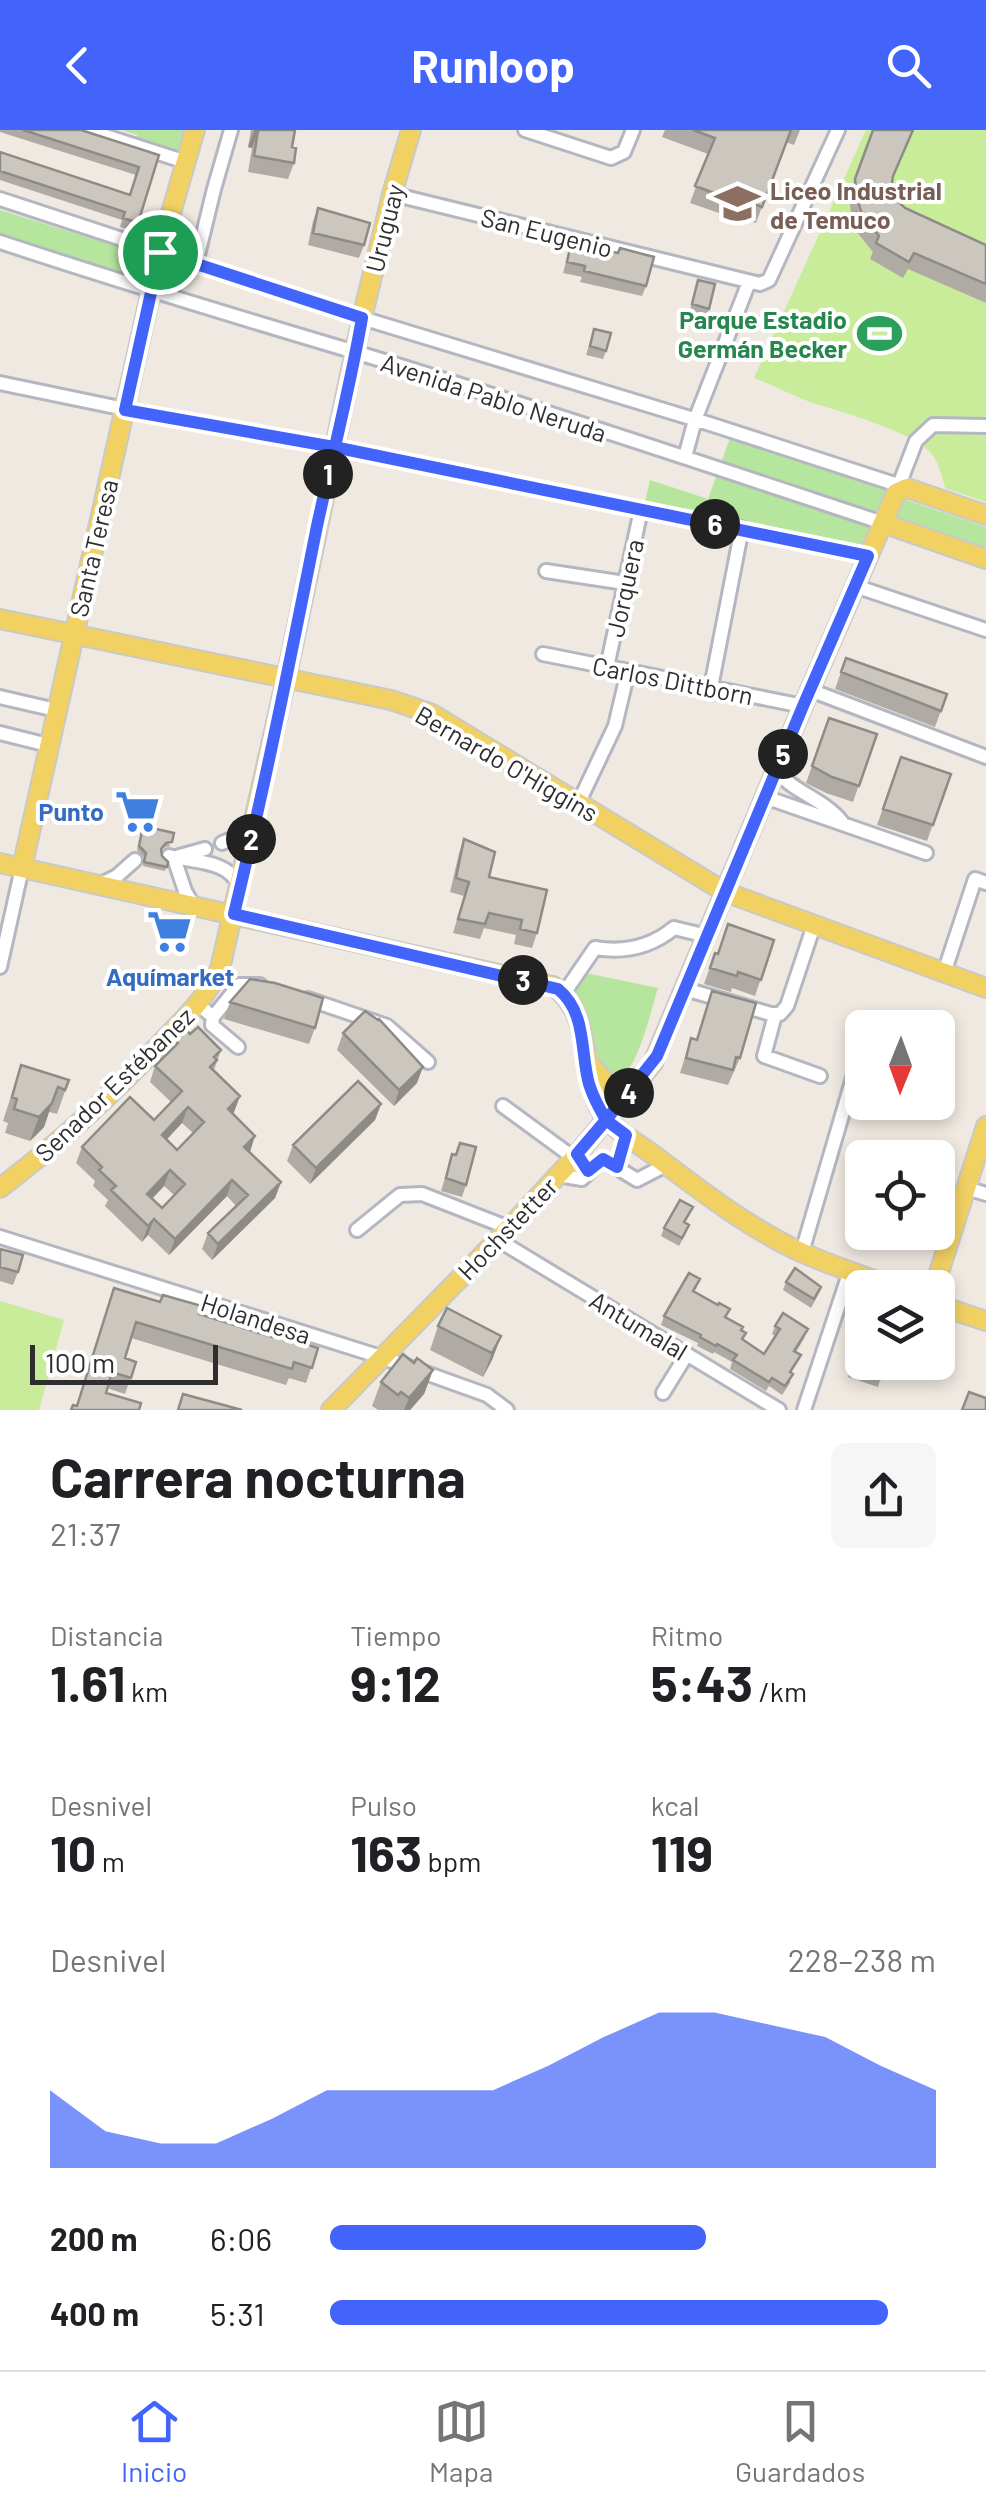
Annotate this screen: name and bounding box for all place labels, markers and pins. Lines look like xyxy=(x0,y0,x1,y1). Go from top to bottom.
place label: Liceo Industrial de Temuco xyxy=(770,175,942,234)
school or university icon: Liceo Industrial de Temuco xyxy=(713,180,761,228)
pin xyxy=(118,210,203,295)
place label: Parque Estadio Germán Becker xyxy=(678,304,847,363)
sports icon: Parque Estadio Germán Becker xyxy=(856,309,904,357)
pin: 1 xyxy=(303,449,353,499)
pin: 6 xyxy=(690,499,740,549)
pin: 5 xyxy=(758,729,808,779)
supermarket icon: Punto xyxy=(113,787,161,835)
place label: Punto xyxy=(39,796,104,826)
pin: 2 xyxy=(226,814,276,864)
supermarket icon: Aquímarket xyxy=(146,908,194,956)
pin: 3 xyxy=(498,955,548,1005)
place label: Aquímarket xyxy=(106,961,234,991)
pin: 4 xyxy=(604,1068,654,1118)

